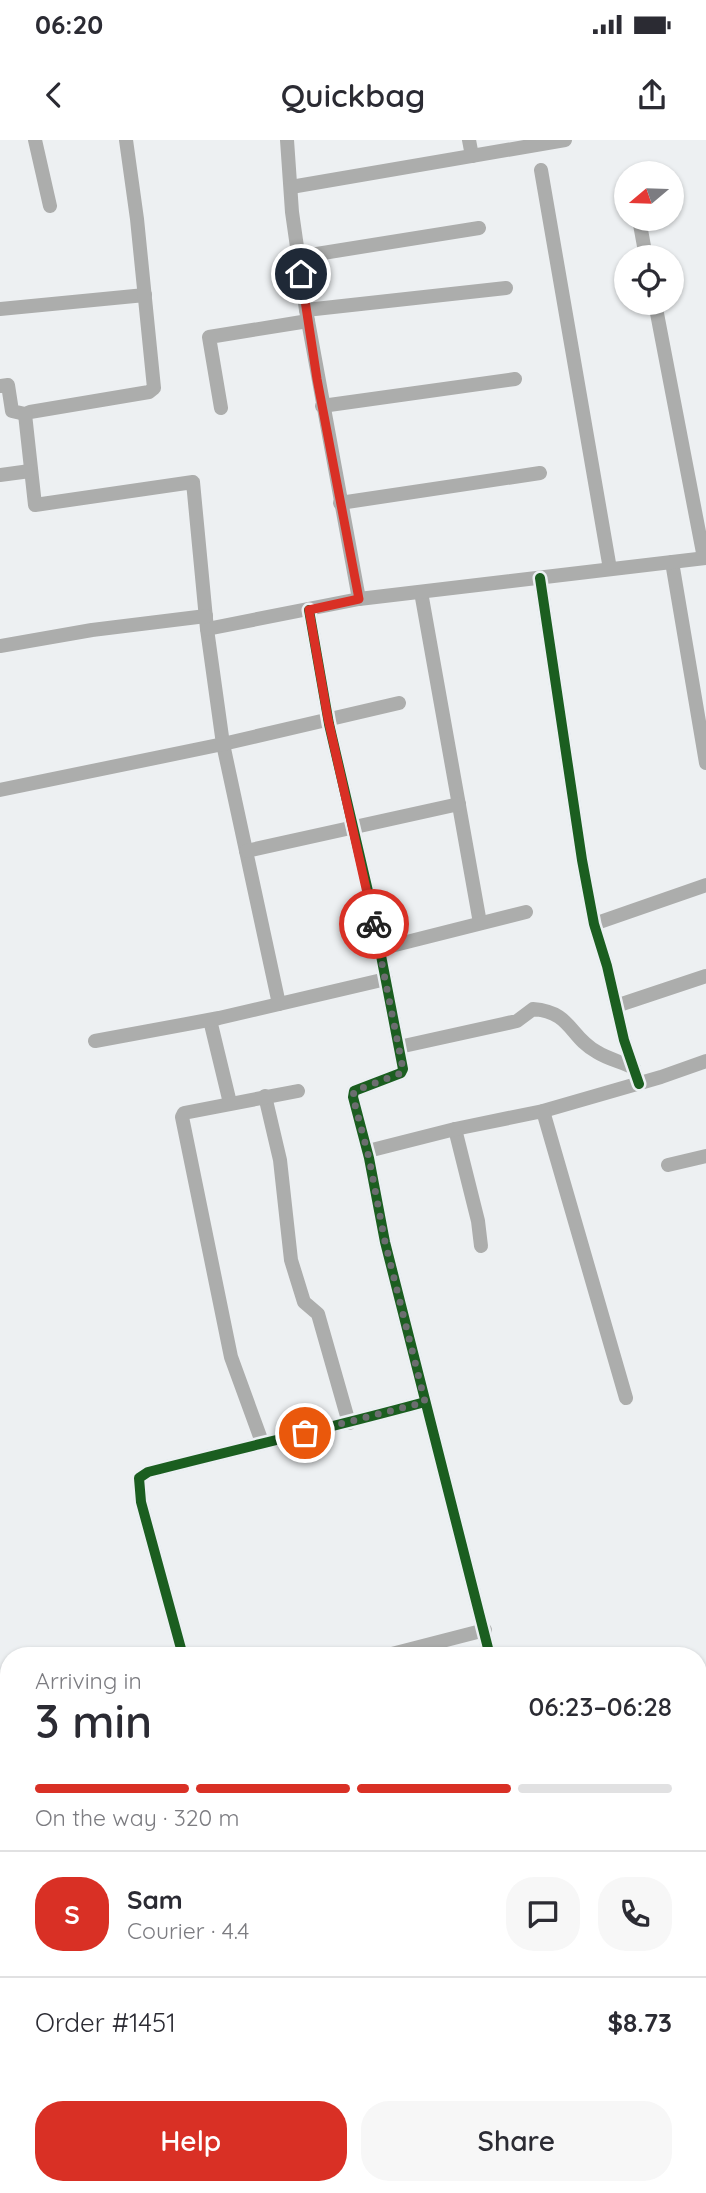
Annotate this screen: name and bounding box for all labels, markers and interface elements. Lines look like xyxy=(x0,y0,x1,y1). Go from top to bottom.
text: 06:20 xyxy=(35,8,103,41)
text: Quickbag xyxy=(281,75,425,115)
icon: back xyxy=(35,76,73,114)
icon: share xyxy=(633,76,671,114)
north arrow xyxy=(614,161,684,231)
map controls xyxy=(614,161,684,315)
pin xyxy=(271,244,331,304)
button: locate xyxy=(614,245,684,315)
icon: home xyxy=(282,255,320,293)
courier xyxy=(339,889,409,959)
icon: bike xyxy=(355,905,393,943)
pin xyxy=(275,1403,335,1463)
icon: bag xyxy=(286,1414,324,1452)
text: Arriving in xyxy=(35,1666,142,1695)
text: 06:23–06:28 xyxy=(528,1690,672,1723)
text: 3 min xyxy=(35,1692,152,1750)
text: On the way · 320 m xyxy=(35,1803,240,1832)
button: chat xyxy=(506,1877,580,1951)
button: phone xyxy=(598,1877,672,1951)
text: Sam xyxy=(127,1883,183,1916)
text: S xyxy=(64,1898,80,1931)
text: Courier · 4.4 xyxy=(127,1916,249,1945)
text: Order #1451 xyxy=(35,2006,176,2039)
text: $8.73 xyxy=(608,2006,672,2039)
button: Help xyxy=(35,2101,347,2181)
button: Share xyxy=(361,2101,672,2181)

